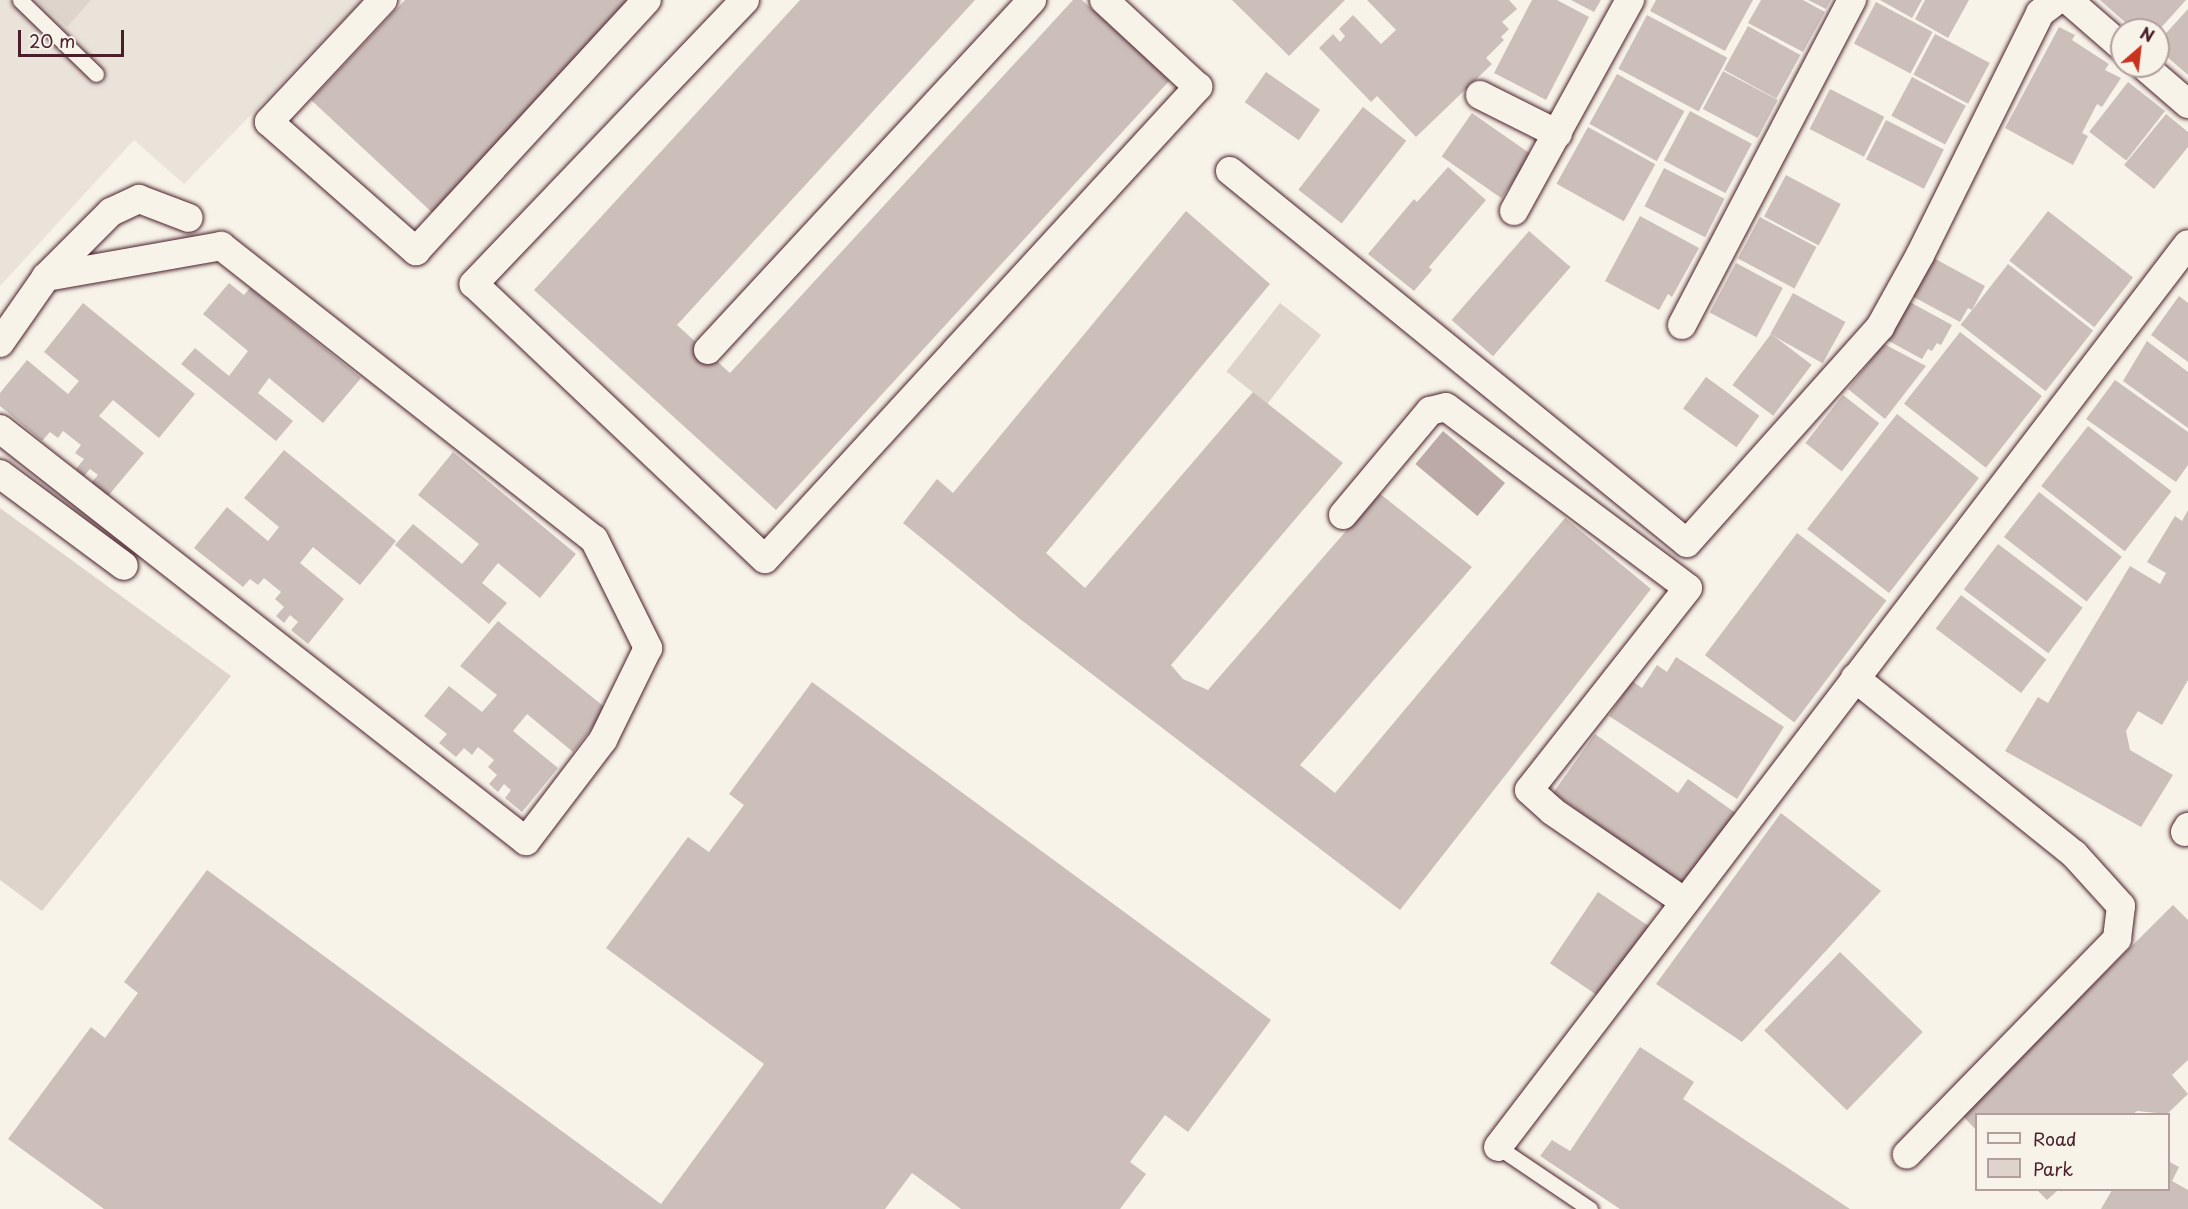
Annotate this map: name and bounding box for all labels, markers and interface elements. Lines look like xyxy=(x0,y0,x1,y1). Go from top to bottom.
scale bar xyxy=(21,18,128,56)
north arrow xyxy=(2110,18,2170,78)
text: N xyxy=(2136,20,2159,47)
text: 20 m xyxy=(29,27,75,54)
legend xyxy=(1975,1113,2170,1191)
text: Road xyxy=(2033,1125,2077,1152)
text: Park xyxy=(2033,1155,2073,1182)

